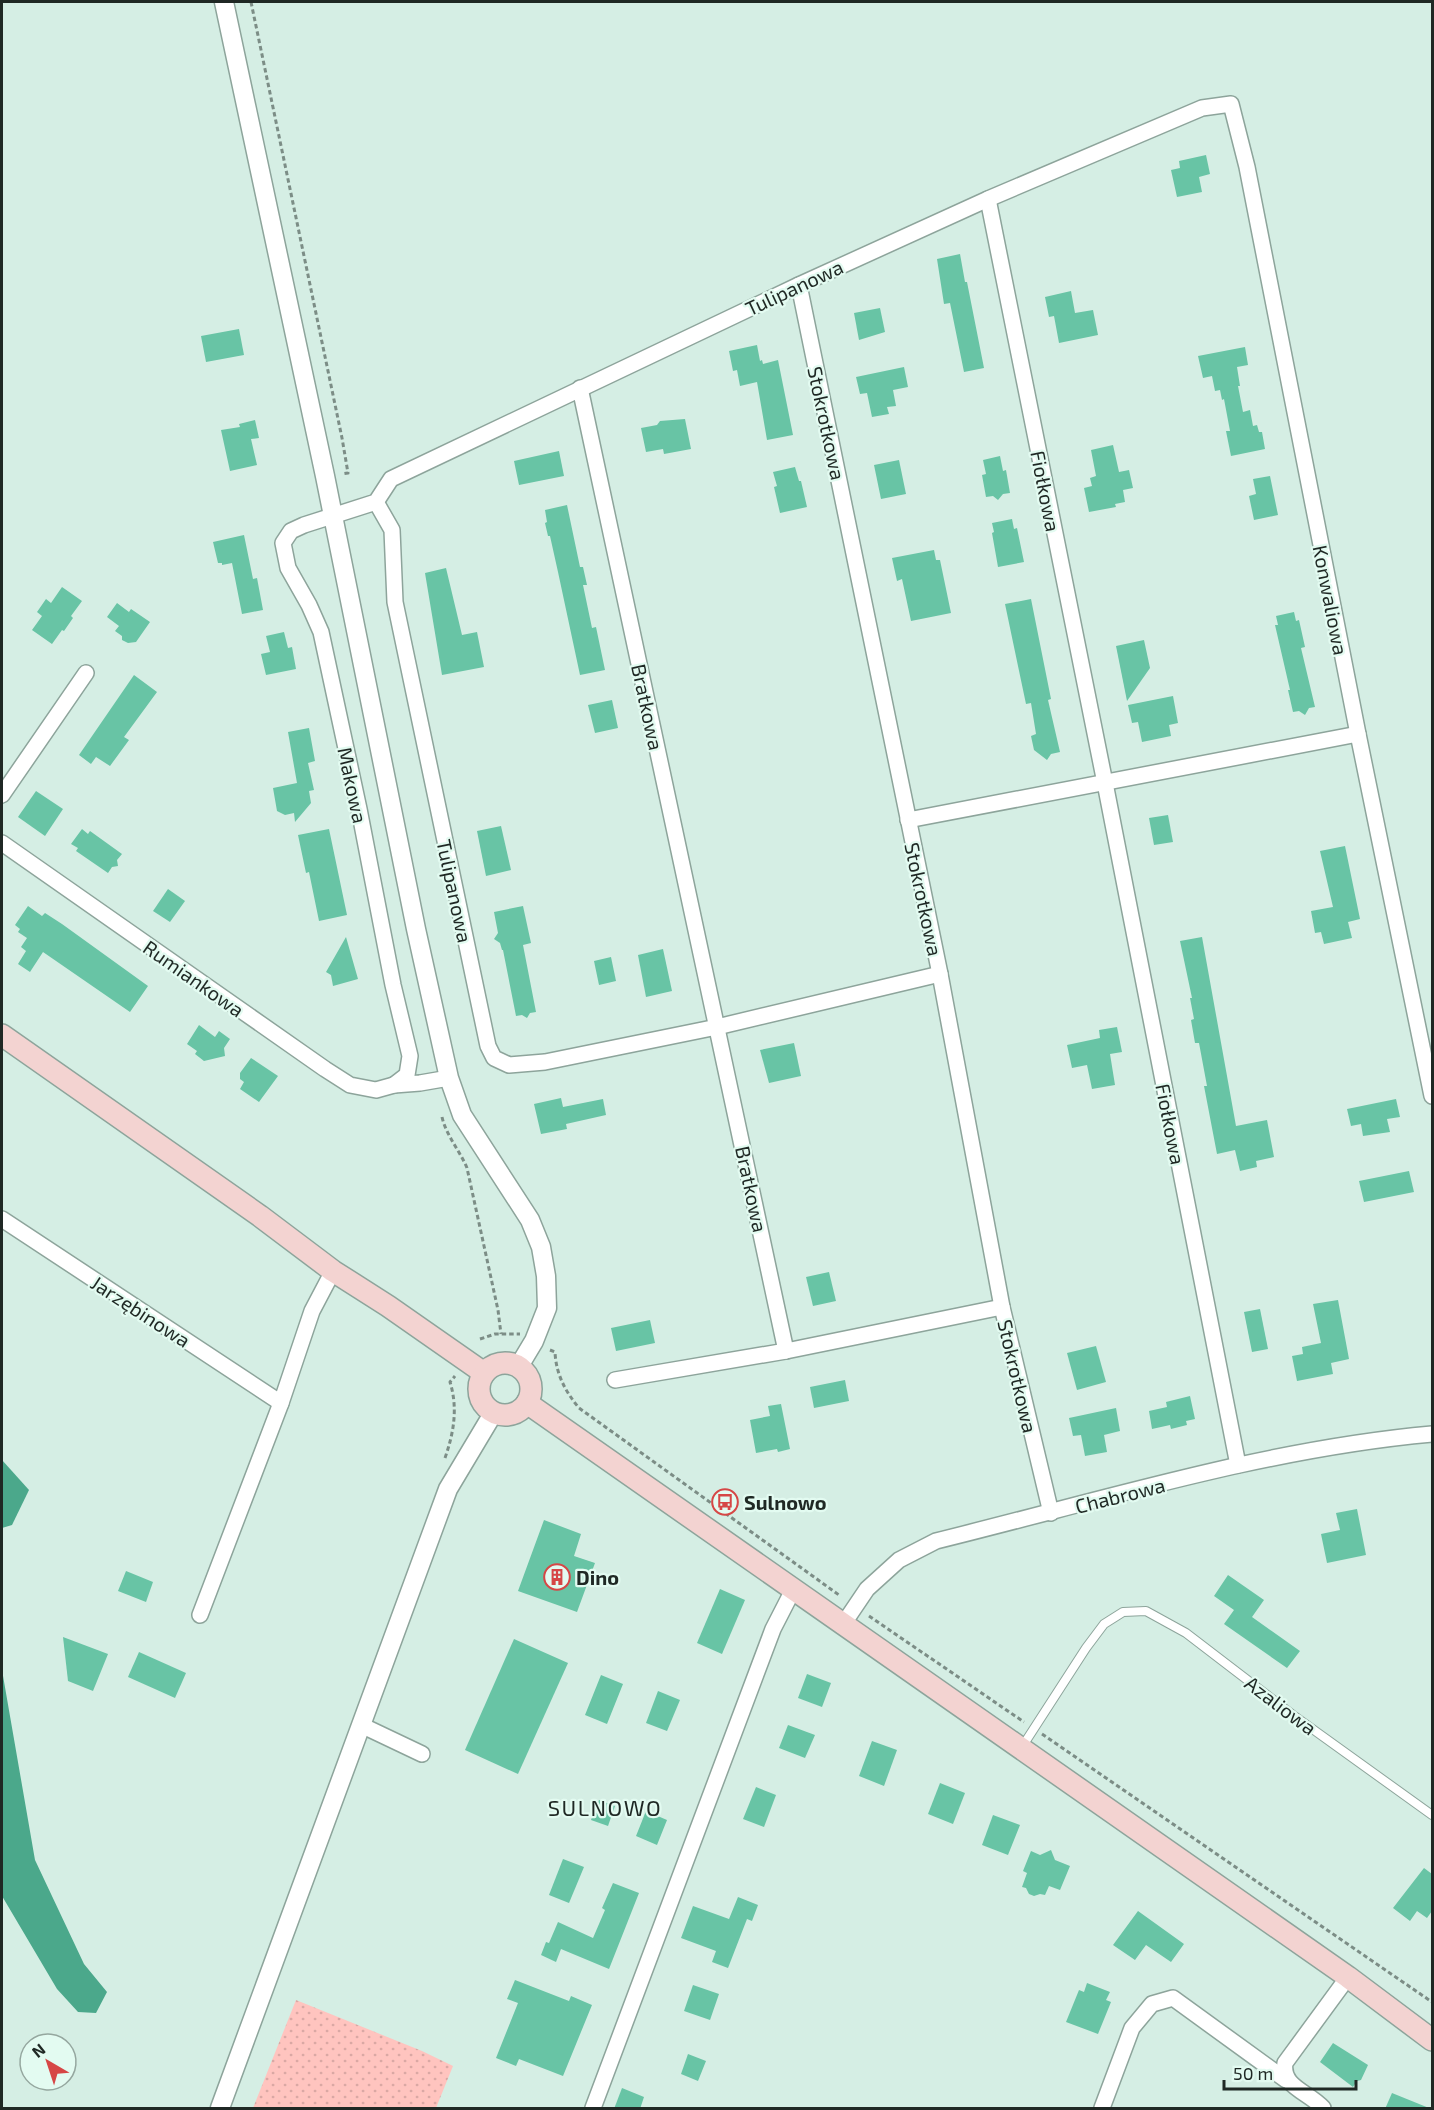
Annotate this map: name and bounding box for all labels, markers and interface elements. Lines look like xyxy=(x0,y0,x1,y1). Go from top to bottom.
street label: Tulipanowa xyxy=(741,254,847,320)
street label: Stokrotkowa xyxy=(803,364,851,482)
street label: Fiołkowa xyxy=(1026,448,1066,534)
street label: Konwaliowa xyxy=(1309,543,1353,657)
street label: Bratkowa xyxy=(627,662,669,752)
street label: Makowa xyxy=(333,745,373,825)
street label: Tulipanowa xyxy=(432,837,478,945)
street label: Stokrotkowa xyxy=(900,840,948,958)
street label: Rumiankowa xyxy=(139,934,249,1022)
street label: Fiołkowa xyxy=(1151,1081,1191,1167)
street label: Bratkowa xyxy=(731,1144,773,1234)
street label: Jarzębinowa xyxy=(87,1270,195,1352)
street label: Stokrotkowa xyxy=(993,1317,1043,1435)
street label: Chabrowa xyxy=(1073,1472,1167,1518)
bus stop icon: Sulnowo xyxy=(710,1487,740,1517)
place label: Sulnowo xyxy=(744,1490,827,1514)
building icon: Dino xyxy=(542,1562,572,1592)
place label: Dino xyxy=(576,1565,619,1589)
street label: Azaliowa xyxy=(1241,1670,1321,1740)
district label: SULNOWO xyxy=(548,1794,662,1820)
north arrow xyxy=(18,2032,78,2092)
text: N xyxy=(28,2039,49,2061)
scale bar xyxy=(1224,2053,1356,2091)
text: 50 m xyxy=(1233,2062,1273,2084)

